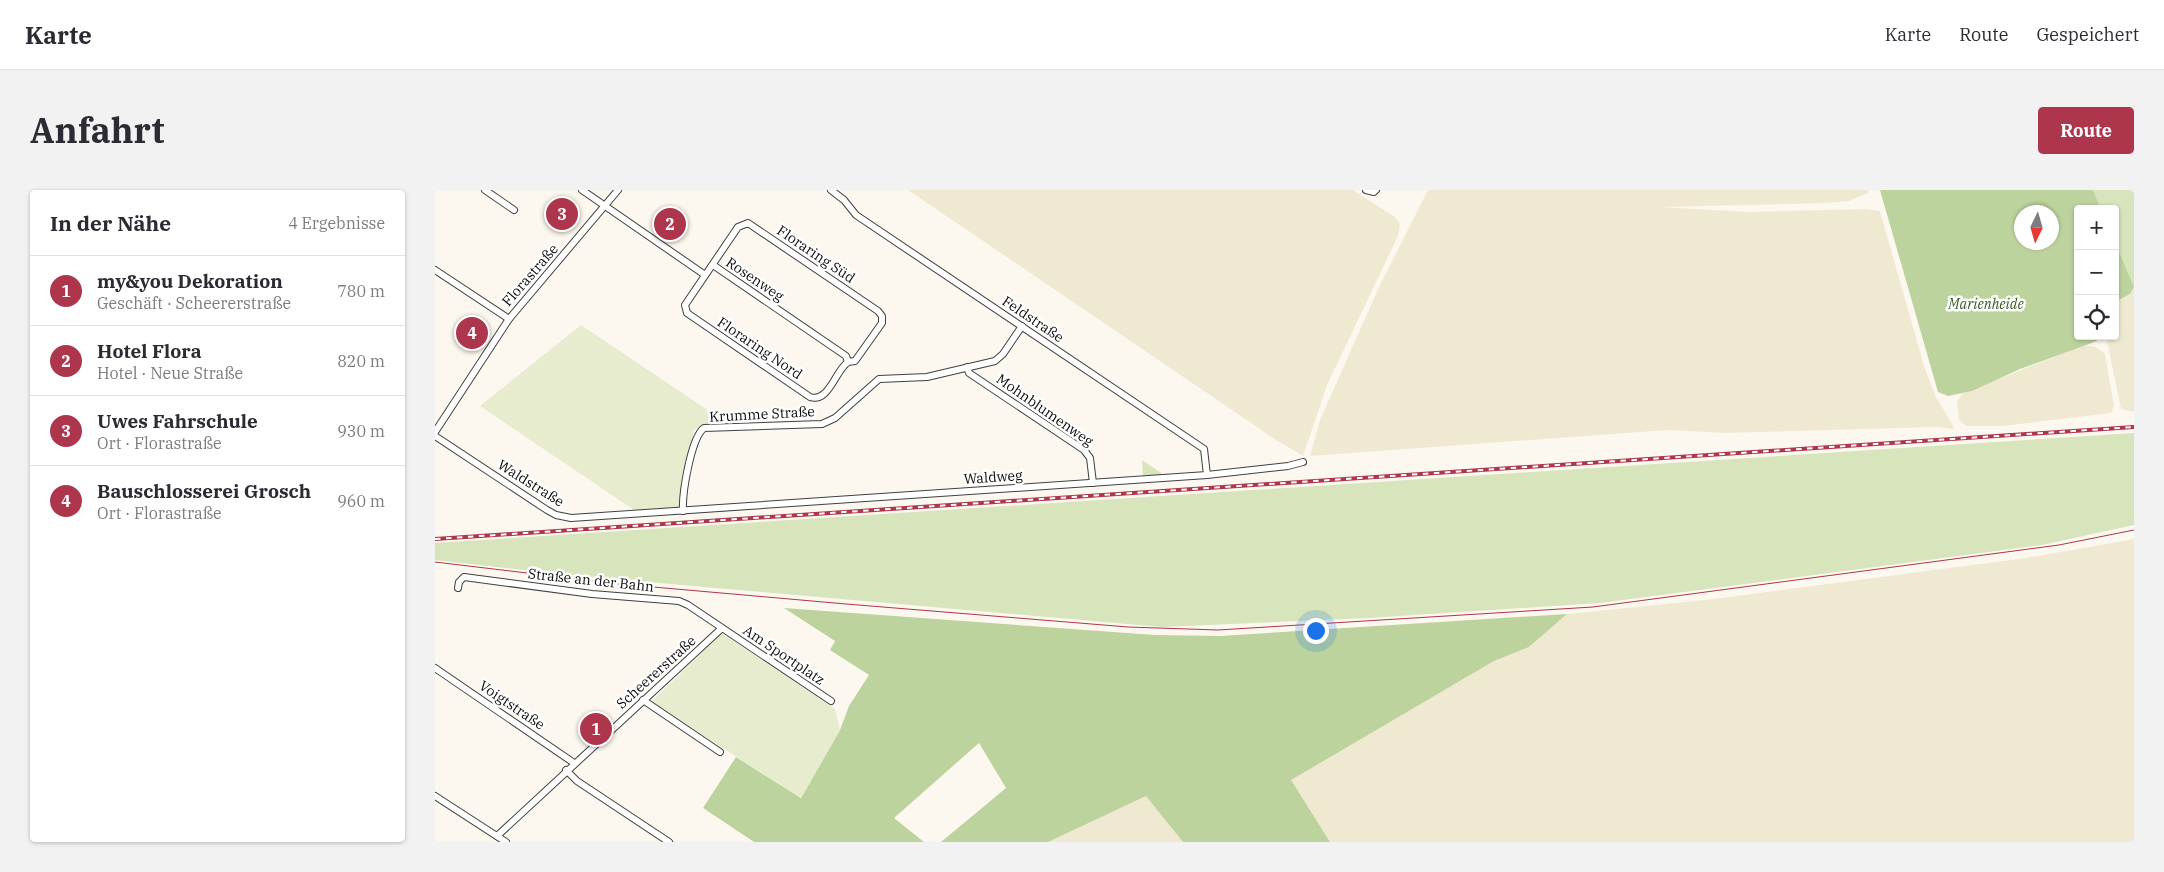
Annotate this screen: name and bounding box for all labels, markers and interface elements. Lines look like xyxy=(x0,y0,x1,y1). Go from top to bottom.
text: Karte xyxy=(25,19,92,51)
text: Karte xyxy=(1885,23,1931,46)
text: Route xyxy=(1959,23,2008,46)
text: Gespeichert xyxy=(2036,23,2139,46)
text: Anfahrt xyxy=(30,107,164,153)
button: Route xyxy=(2038,107,2134,154)
pin: 3 xyxy=(546,195,578,233)
pin: 2 xyxy=(654,205,686,243)
north arrow xyxy=(2014,205,2059,250)
map controls xyxy=(2074,205,2119,340)
button: + xyxy=(2074,205,2119,250)
text: In der Nähe xyxy=(50,209,171,237)
text: 4 Ergebnisse xyxy=(288,213,385,233)
street label: Floraring Süd xyxy=(773,221,859,287)
street label: Florastraße xyxy=(498,240,562,310)
button: − xyxy=(2074,250,2119,295)
street label: Rosenweg xyxy=(723,253,788,305)
text: my&you Dekoration xyxy=(97,269,283,293)
text: 1 xyxy=(61,281,71,301)
text: 780 m xyxy=(337,281,385,301)
street label: Feldstraße xyxy=(999,292,1067,346)
text: Geschäft · Scheererstraße xyxy=(97,293,291,313)
park label: Marienheide xyxy=(1947,295,2024,313)
button: locate xyxy=(2074,295,2119,340)
street label: Floraring Nord xyxy=(714,313,806,383)
pin: 4 xyxy=(456,314,488,352)
text: Hotel Flora xyxy=(97,339,202,363)
text: 2 xyxy=(61,351,71,371)
text: 820 m xyxy=(337,351,385,371)
text: Hotel · Neue Straße xyxy=(97,363,243,383)
street label: Mohnblumenweg xyxy=(993,370,1097,450)
street label: Krumme Straße xyxy=(709,402,815,426)
text: Uwes Fahrschule xyxy=(97,409,258,433)
text: 3 xyxy=(61,421,71,441)
text: 930 m xyxy=(337,421,385,441)
text: Ort · Florastraße xyxy=(97,433,222,453)
street label: Waldstraße xyxy=(494,455,568,511)
street label: Waldweg xyxy=(963,466,1023,488)
text: Bauschlosserei Grosch xyxy=(97,479,311,503)
text: 4 xyxy=(61,491,71,511)
text: 960 m xyxy=(337,491,385,511)
text: Ort · Florastraße xyxy=(97,503,222,523)
street label: Straße an der Bahn xyxy=(527,564,655,596)
your location xyxy=(1303,618,1329,644)
street label: Am Sportplatz xyxy=(740,621,828,689)
street label: Scheererstraße xyxy=(612,631,700,713)
street label: Voigtstraße xyxy=(476,676,548,734)
pin: 1 xyxy=(580,710,612,748)

